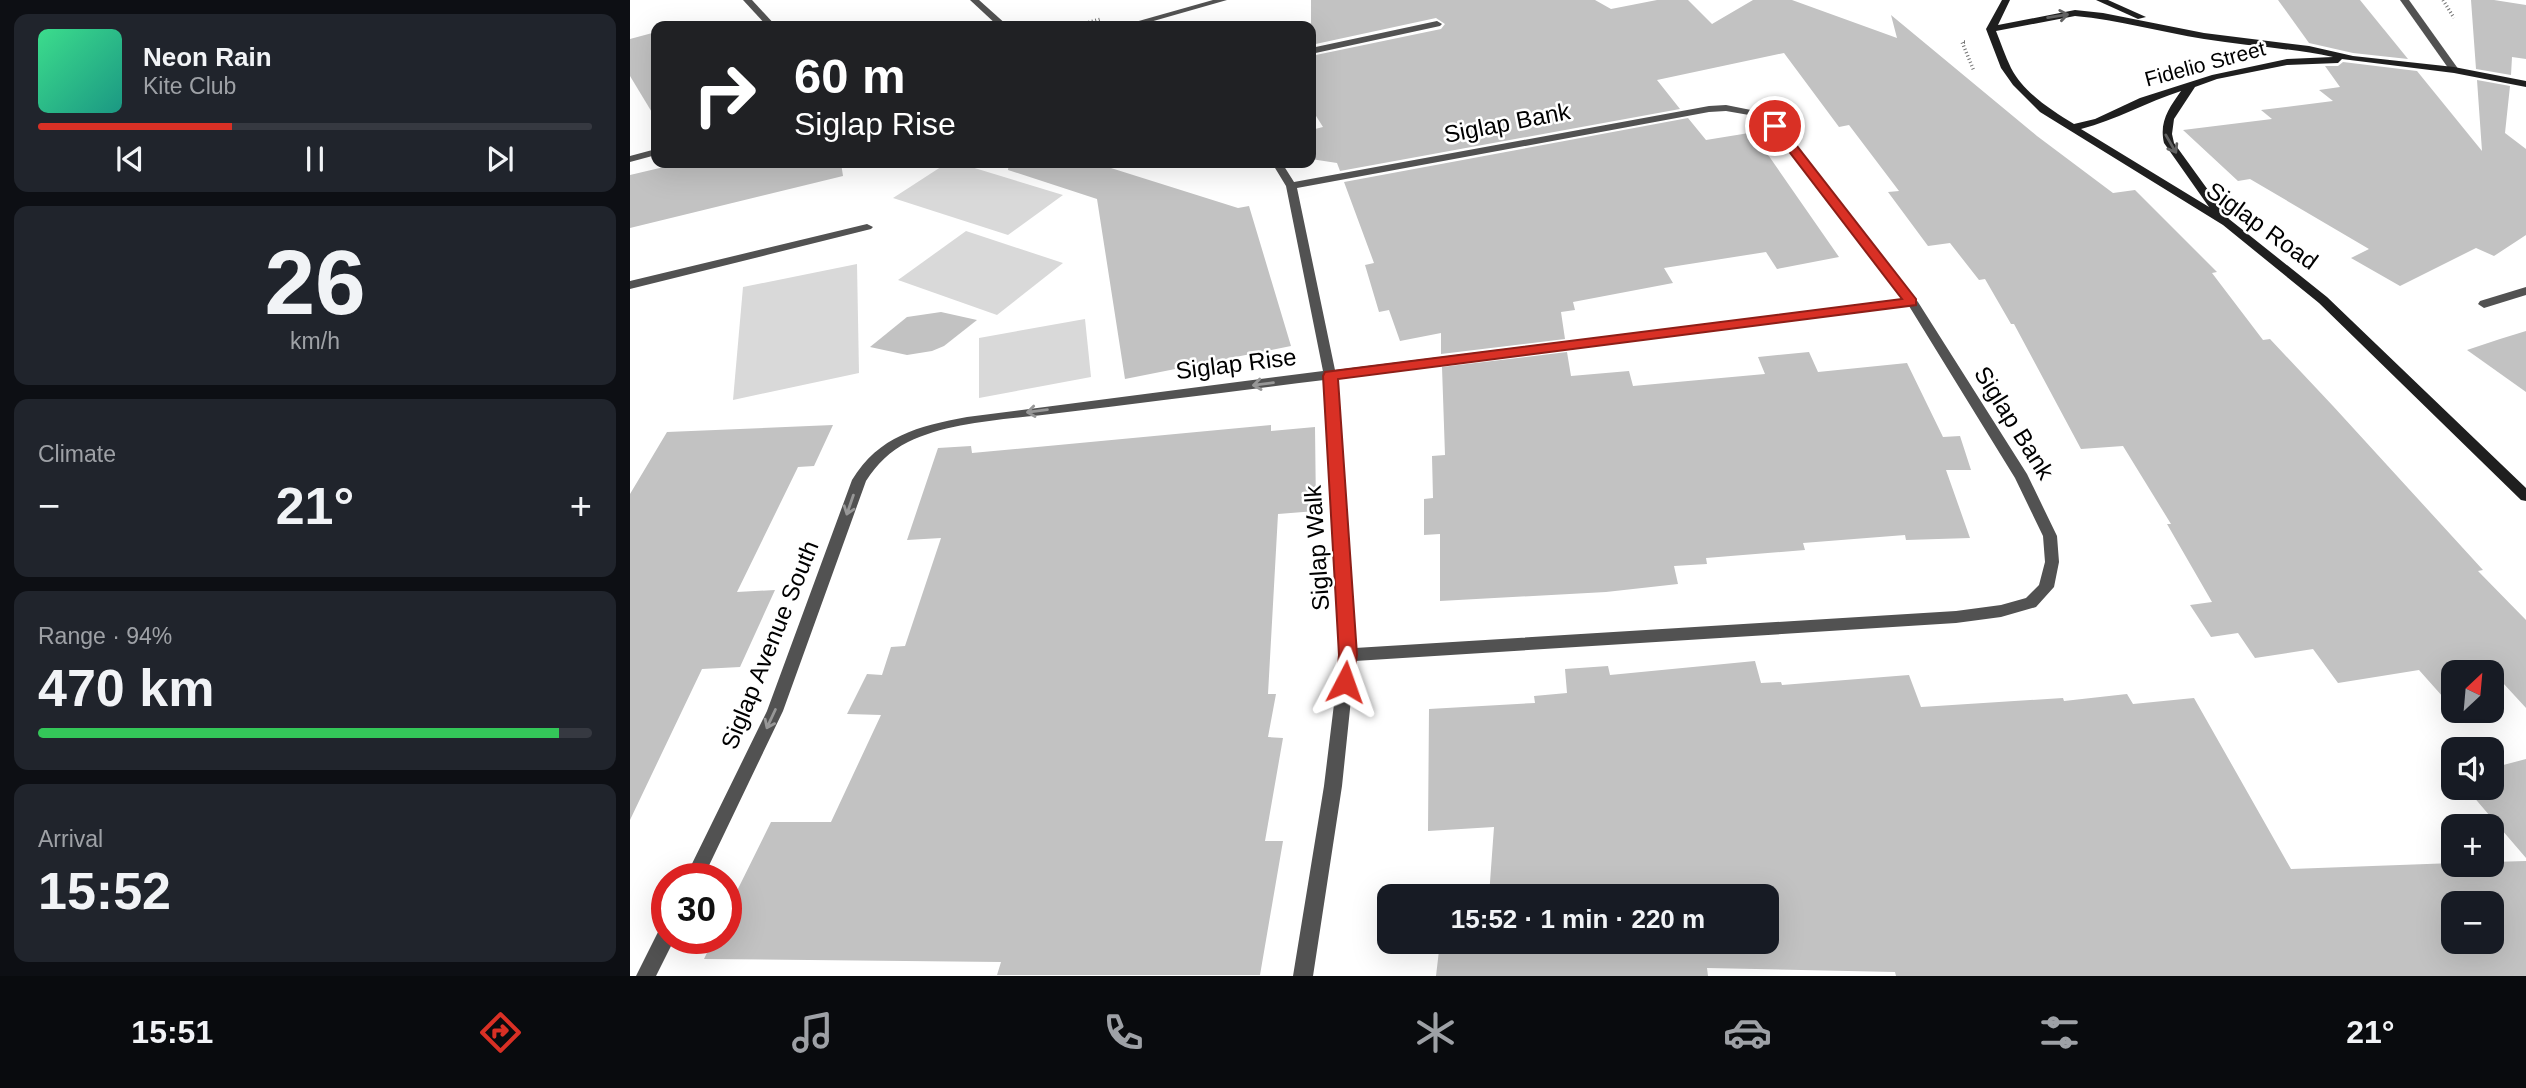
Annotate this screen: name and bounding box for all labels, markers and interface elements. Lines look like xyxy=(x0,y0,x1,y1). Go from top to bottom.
one-way arrow xyxy=(2046,9,2069,22)
street label: Fidelio Street xyxy=(2142,36,2268,91)
text: Neon Rain xyxy=(143,42,272,72)
icon: right xyxy=(679,49,770,140)
text: 60 m xyxy=(794,49,906,103)
text: Kite Club xyxy=(143,73,236,99)
pin xyxy=(1745,96,1805,156)
street label: Siglap Bank xyxy=(1441,97,1573,148)
text: Siglap Rise xyxy=(794,106,956,142)
icon: arrive xyxy=(1756,107,1794,145)
one-way arrow xyxy=(2165,133,2179,153)
icon: previous xyxy=(111,140,149,178)
icon: pause xyxy=(296,140,334,178)
icon: next xyxy=(481,140,519,178)
street label: Siglap Road xyxy=(2201,176,2323,275)
text: 26 xyxy=(264,232,366,333)
text: km/h xyxy=(290,328,340,354)
street label: Siglap Rise xyxy=(1174,343,1298,384)
street label: Siglap Bank xyxy=(1969,361,2060,485)
one-way arrow xyxy=(1252,378,1274,391)
one-way arrow xyxy=(1026,405,1049,418)
text: Climate xyxy=(38,441,116,467)
text: 21° xyxy=(276,477,354,535)
street label: Siglap Walk xyxy=(1299,483,1334,612)
text: − xyxy=(38,485,60,527)
text: + xyxy=(570,485,592,527)
one-way arrow xyxy=(843,494,855,516)
street label: Siglap Avenue South xyxy=(715,537,824,753)
text: Range · 94% xyxy=(38,623,172,649)
position arrow xyxy=(1308,645,1382,719)
text: 470 km xyxy=(38,659,214,717)
north arrow xyxy=(2441,660,2504,723)
map controls xyxy=(2441,660,2504,954)
one-way arrow xyxy=(764,708,777,729)
button: sound xyxy=(2441,737,2504,800)
button: + xyxy=(2441,814,2504,877)
text: Arrival xyxy=(38,826,103,852)
text: 15:52 xyxy=(38,862,171,920)
speed limit sign: 30 xyxy=(651,863,742,954)
button: − xyxy=(2441,891,2504,954)
text: 15:52 · 1 min · 220 m xyxy=(1451,904,1705,934)
icon: directions xyxy=(476,1008,525,1057)
icon: music xyxy=(788,1008,837,1057)
icon: phone xyxy=(1099,1008,1148,1057)
icon: climate xyxy=(1411,1008,1460,1057)
icon: car xyxy=(1723,1008,1772,1057)
icon: filters xyxy=(2035,1008,2084,1057)
text: 15:51 xyxy=(131,1014,213,1050)
text: 21° xyxy=(2346,1014,2395,1050)

